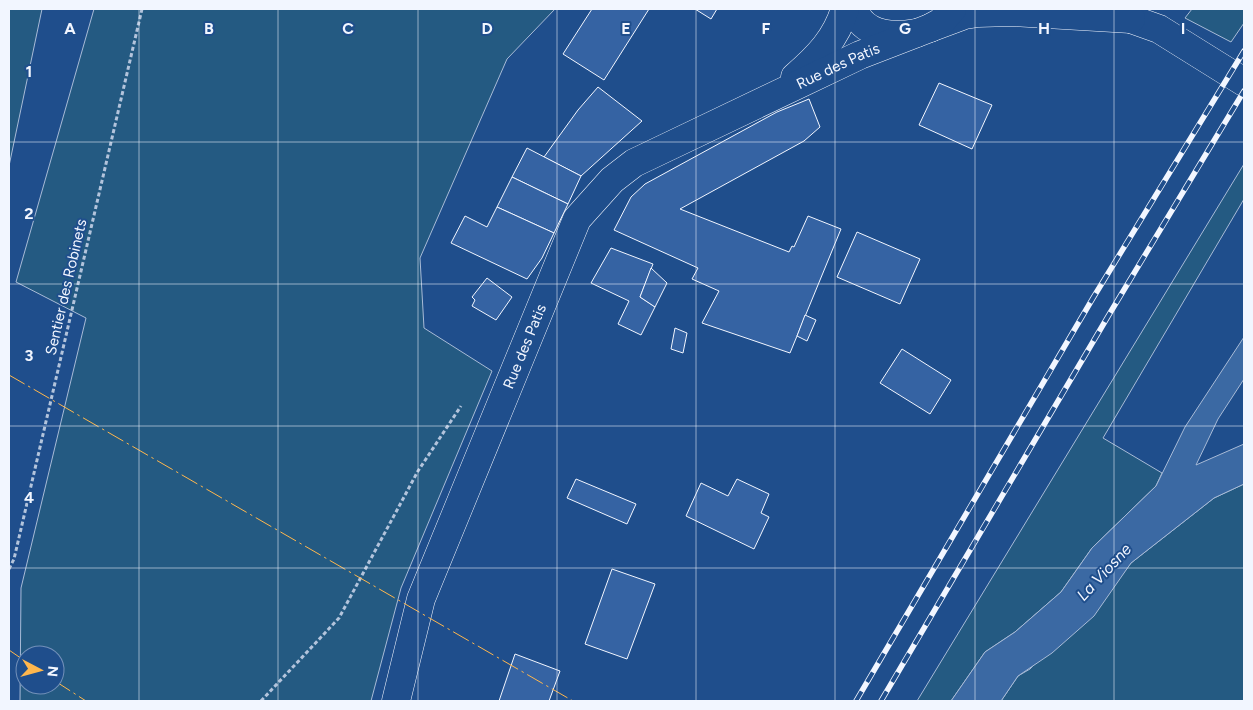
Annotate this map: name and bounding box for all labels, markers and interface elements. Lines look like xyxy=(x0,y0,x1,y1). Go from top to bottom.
text: A xyxy=(64,19,76,38)
text: B xyxy=(204,19,214,38)
text: C xyxy=(342,19,354,38)
text: D xyxy=(481,19,493,38)
text: E xyxy=(621,19,631,38)
text: F xyxy=(762,19,771,38)
text: G xyxy=(899,19,911,38)
text: H xyxy=(1038,19,1050,38)
text: I xyxy=(1181,19,1185,38)
street label: Rue des Patis xyxy=(794,39,882,93)
text: 1 xyxy=(26,62,32,81)
text: 2 xyxy=(24,204,34,223)
street label: Sentier des Robinets xyxy=(42,217,90,357)
street label: Rue des Patis xyxy=(499,302,550,391)
text: 3 xyxy=(25,346,34,365)
text: 4 xyxy=(24,488,34,507)
water label: La Viosne xyxy=(1073,539,1135,604)
north arrow xyxy=(15,645,65,695)
text: N xyxy=(43,665,61,678)

